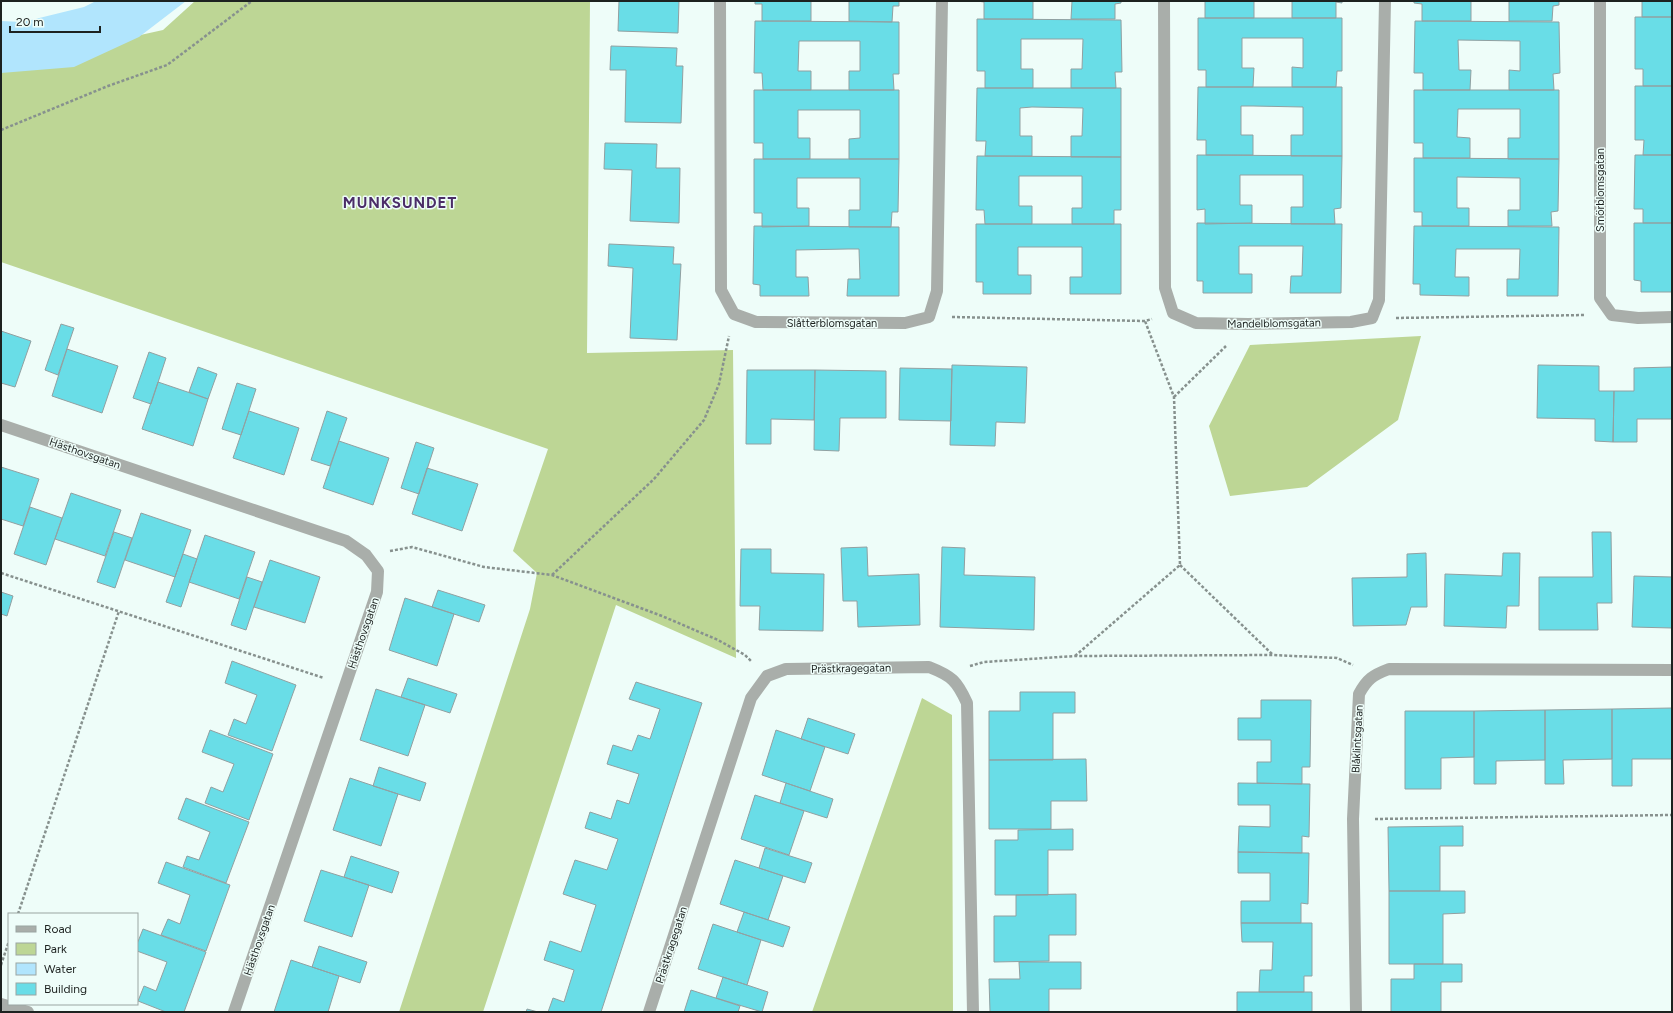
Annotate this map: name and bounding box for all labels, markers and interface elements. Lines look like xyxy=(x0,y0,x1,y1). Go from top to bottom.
scale bar xyxy=(10,8,100,34)
text: 20 m xyxy=(16,15,44,29)
street label: Smörblomsgatan xyxy=(1594,148,1607,232)
district label: MUNKSUNDET xyxy=(343,194,457,212)
street label: Mandelblomsgatan xyxy=(1227,316,1321,331)
street label: Slåtterblomsgatan xyxy=(787,317,877,330)
street label: Hästhovsgatan xyxy=(48,435,122,472)
street label: Hästhovsgatan xyxy=(345,596,382,670)
street label: Prästkragegatan xyxy=(811,661,891,676)
street label: Blåklintsgatan xyxy=(1349,705,1366,774)
street label: Hästhovsgatan xyxy=(241,903,278,977)
street label: Prästkragegatan xyxy=(653,905,690,985)
legend xyxy=(8,913,138,1005)
text: Road xyxy=(44,922,72,936)
text: Park xyxy=(44,942,67,956)
text: Water xyxy=(44,962,76,976)
text: Building xyxy=(44,982,87,996)

